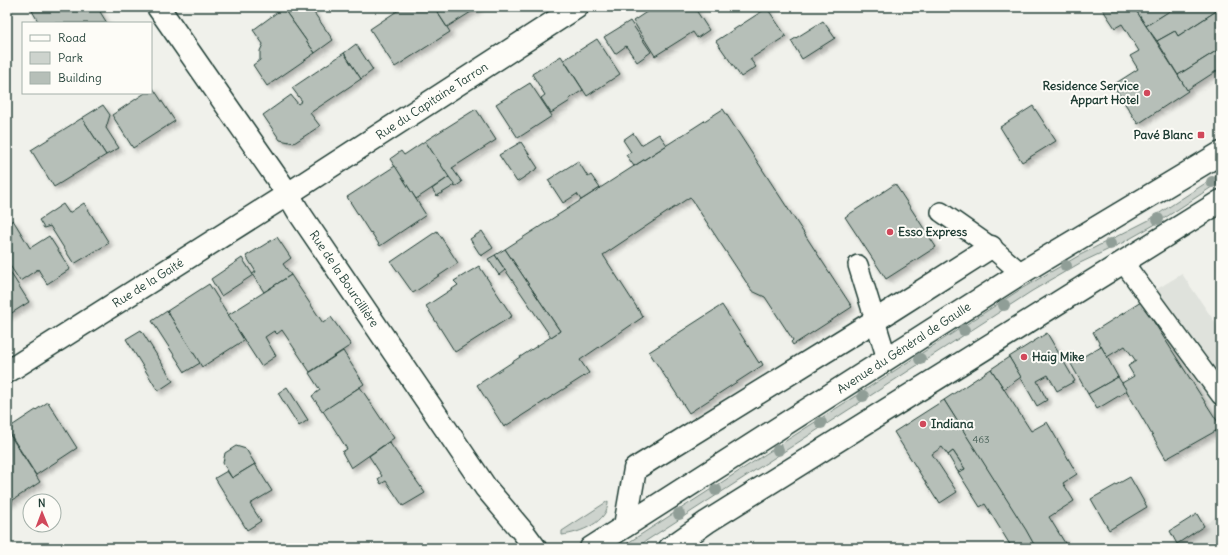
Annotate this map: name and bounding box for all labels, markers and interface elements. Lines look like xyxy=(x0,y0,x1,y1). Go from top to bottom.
legend xyxy=(22,22,152,94)
text: Road xyxy=(58,30,86,45)
text: Park xyxy=(58,50,83,65)
street label: Rue du Capitaine Tarron xyxy=(373,59,491,142)
text: Building xyxy=(58,70,102,85)
place label: Residence Service Appart Hotel xyxy=(1042,78,1140,108)
marker: Residence Service Appart Hotel xyxy=(1142,88,1152,98)
place label: Pavé Blanc xyxy=(1134,127,1193,142)
marker: Pavé Blanc xyxy=(1196,130,1206,140)
place label: Esso Express xyxy=(898,224,968,240)
marker: Esso Express xyxy=(885,227,895,237)
street label: Rue de la Bourcillière xyxy=(307,228,382,330)
street label: Rue de la Gaité xyxy=(109,255,186,310)
street label: Avenue du Général de Gaulle xyxy=(834,299,973,396)
place label: Haig Mike xyxy=(1032,349,1085,365)
marker: Haig Mike xyxy=(1019,352,1029,362)
place label: Indiana xyxy=(931,416,974,431)
marker: Indiana xyxy=(918,419,928,429)
house number: 463 xyxy=(972,433,990,446)
north arrow xyxy=(22,493,62,533)
text: N xyxy=(38,496,46,510)

